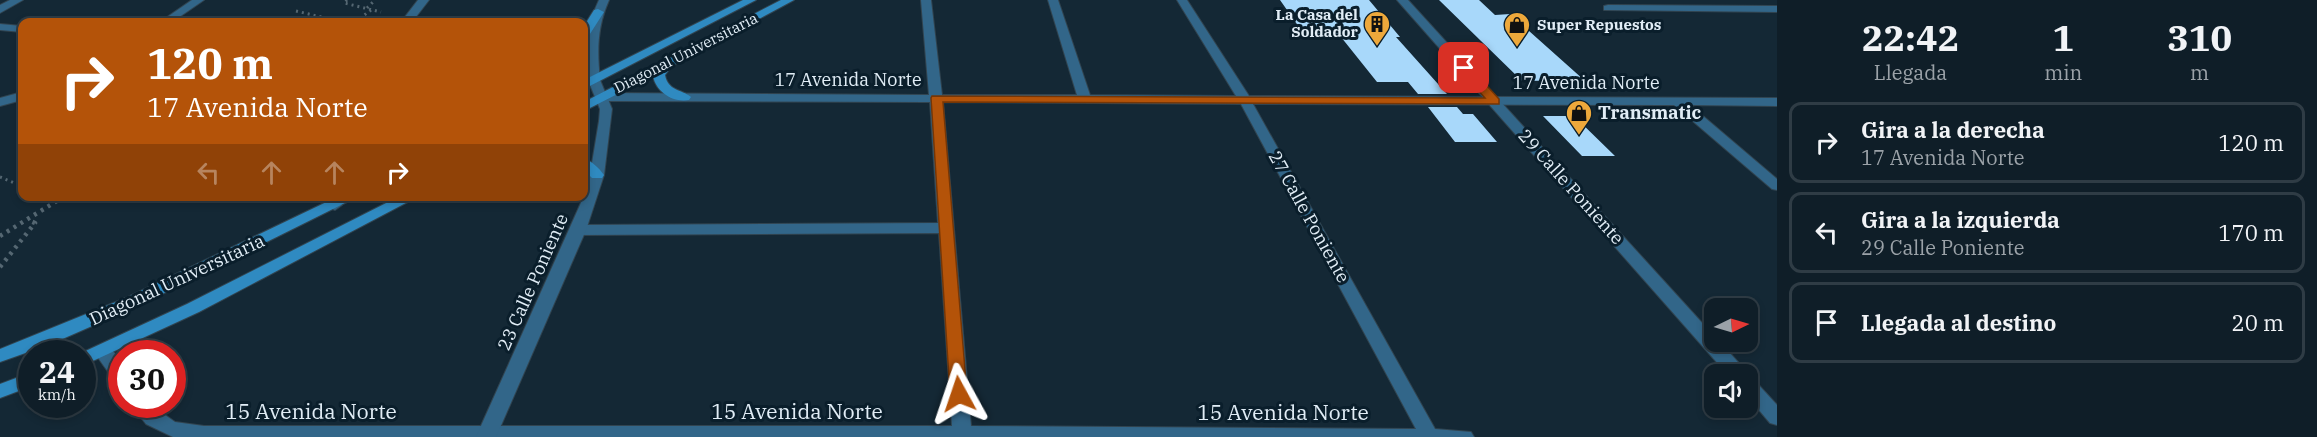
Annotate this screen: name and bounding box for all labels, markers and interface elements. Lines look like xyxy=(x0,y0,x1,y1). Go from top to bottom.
place label: La Casa del Soldador xyxy=(1276,5,1359,41)
street label: Diagonal Universitaria xyxy=(611,8,761,97)
building icon: La Casa del Soldador xyxy=(1362,9,1392,47)
shop icon: Super Repuestos xyxy=(1502,10,1532,48)
text: 22:42 xyxy=(1862,14,1959,61)
text: 1 xyxy=(2052,14,2074,61)
text: 310 xyxy=(2167,14,2232,61)
place label: Super Repuestos xyxy=(1537,15,1661,34)
text: 120 m xyxy=(147,36,273,91)
icon: right xyxy=(48,42,126,120)
pin xyxy=(1438,42,1489,93)
icon: arrive xyxy=(1447,51,1480,84)
text: Llegada xyxy=(1874,59,1947,86)
text: min xyxy=(2044,59,2082,86)
text: m xyxy=(2190,59,2209,86)
street label: 17 Avenida Norte xyxy=(774,68,922,91)
street label: 17 Avenida Norte xyxy=(1512,71,1660,94)
text: 17 Avenida Norte xyxy=(147,89,368,124)
shop icon: Transmatic xyxy=(1564,98,1594,136)
place label: Transmatic xyxy=(1598,101,1701,124)
text: Gira a la derecha xyxy=(1861,115,2045,144)
street label: 29 Calle Poniente xyxy=(1514,124,1629,249)
icon: right xyxy=(1810,126,1843,159)
text: 120 m xyxy=(2218,128,2284,157)
text: 17 Avenida Norte xyxy=(1861,144,2024,171)
street label: 27 Calle Poniente xyxy=(1264,147,1355,287)
icon: left xyxy=(192,156,225,189)
icon: ahead xyxy=(255,156,288,189)
icon: ahead xyxy=(318,156,351,189)
icon: right xyxy=(381,156,414,189)
text: Gira a la izquierda xyxy=(1861,205,2060,234)
street label: 23 Calle Poniente xyxy=(492,210,573,354)
icon: left xyxy=(1810,216,1843,249)
text: 170 m xyxy=(2218,218,2284,247)
street label: Diagonal Universitaria xyxy=(86,229,268,330)
text: 29 Calle Poniente xyxy=(1861,234,2024,261)
north arrow xyxy=(1704,298,1758,352)
map controls xyxy=(1704,298,1758,418)
icon: arrive xyxy=(1810,306,1843,339)
text: Llegada al destino xyxy=(1861,308,2056,337)
text: 20 m xyxy=(2232,308,2284,337)
speed limit sign: 30 xyxy=(108,340,186,418)
text: 24 xyxy=(39,352,75,391)
position arrow xyxy=(927,362,991,426)
button: sound xyxy=(1704,364,1758,418)
text: km/h xyxy=(38,385,76,404)
street label: 15 Avenida Norte xyxy=(225,397,397,425)
street label: 15 Avenida Norte xyxy=(711,397,883,425)
street label: 15 Avenida Norte xyxy=(1197,398,1369,426)

